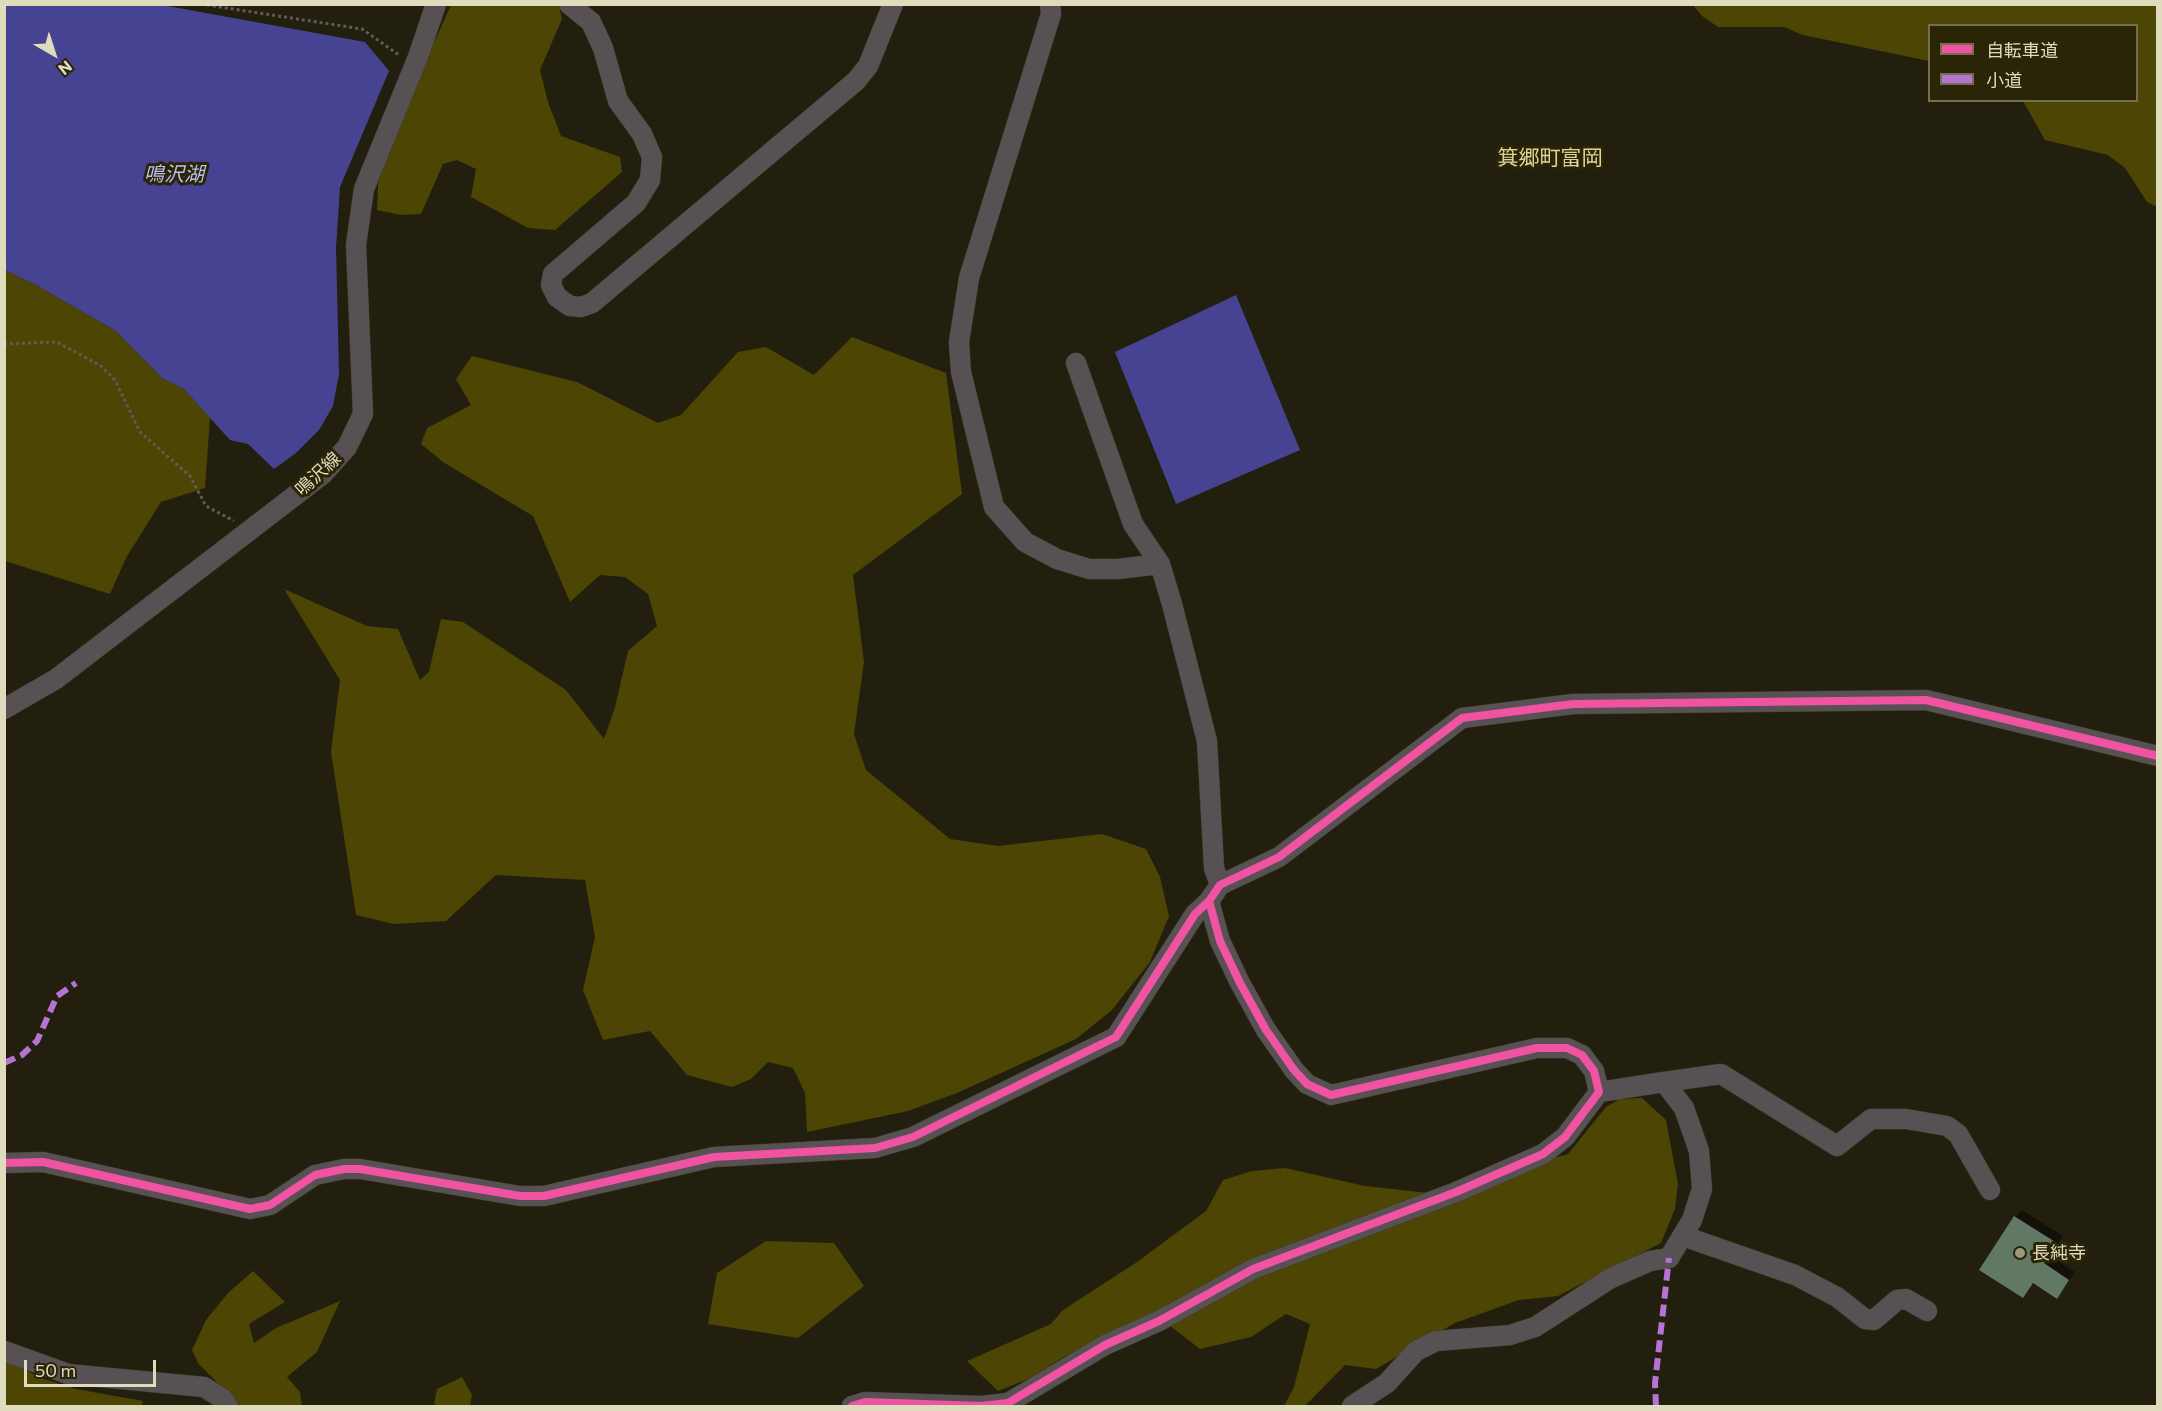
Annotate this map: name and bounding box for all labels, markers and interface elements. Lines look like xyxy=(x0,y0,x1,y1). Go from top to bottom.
north arrow xyxy=(24,24,84,84)
legend xyxy=(1928,24,2138,102)
text: 自転車道 xyxy=(1986,39,2058,61)
text: N xyxy=(55,57,76,80)
text: 小道 xyxy=(1986,69,2022,91)
district label: 箕郷町富岡 xyxy=(1498,145,1602,171)
water label: 鳴沢湖 xyxy=(144,162,204,186)
street label: 鳴沢線 xyxy=(291,448,345,500)
place label: 長純寺 xyxy=(2032,1242,2086,1264)
marker: 長純寺 xyxy=(2013,1246,2027,1260)
scale bar xyxy=(27,1348,159,1386)
text: 50 m xyxy=(35,1359,76,1381)

